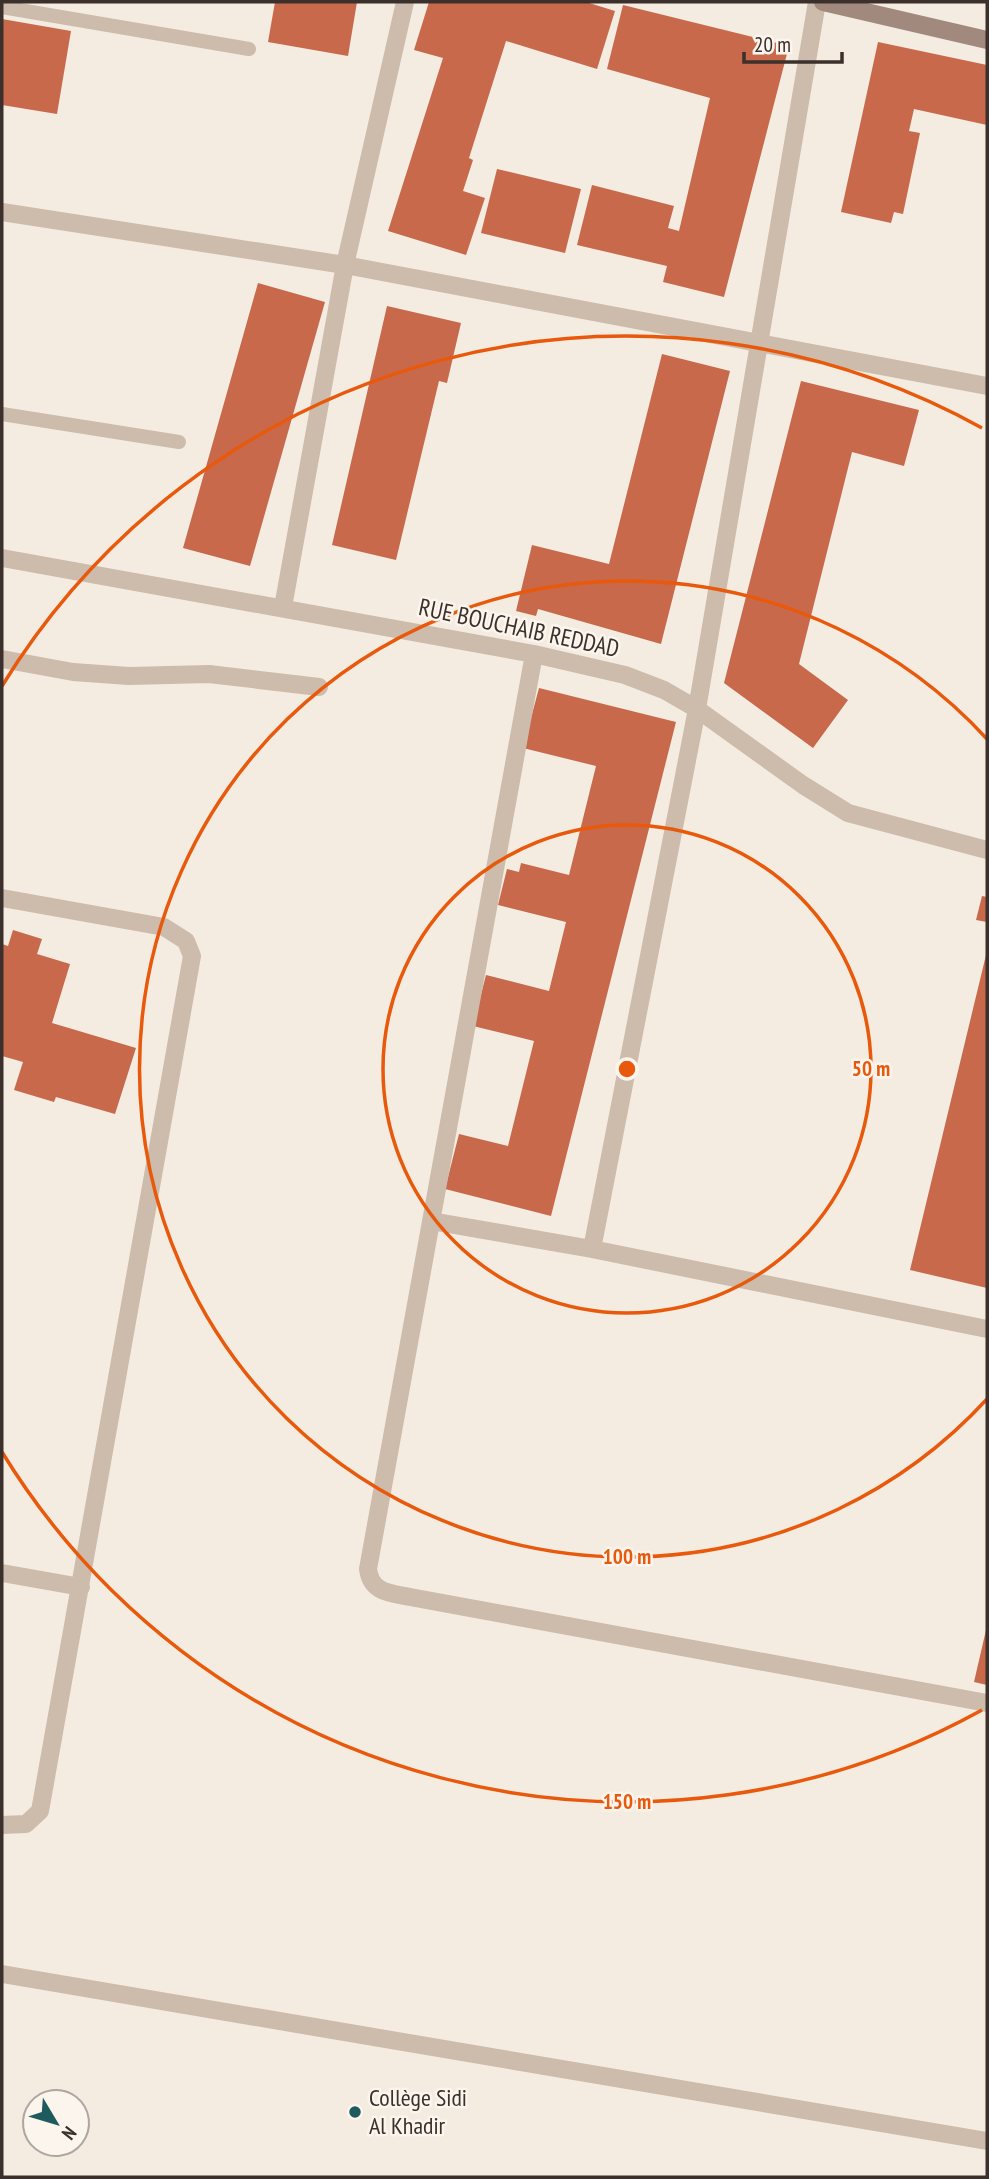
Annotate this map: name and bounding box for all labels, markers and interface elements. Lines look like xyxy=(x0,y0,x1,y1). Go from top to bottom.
scale bar xyxy=(744,21,842,65)
text: 20 m xyxy=(754,31,791,58)
street label: RUE BOUCHAIB REDDAD xyxy=(416,591,622,664)
text: 50 m xyxy=(852,1055,890,1082)
centre of rings xyxy=(615,1057,639,1081)
text: 100 m xyxy=(603,1543,651,1570)
text: 150 m xyxy=(603,1788,651,1815)
place label: Collège Sidi Al Khadir xyxy=(369,2082,467,2141)
north arrow xyxy=(21,2088,91,2158)
marker: Collège Sidi Al Khadir xyxy=(347,2104,363,2120)
text: N xyxy=(57,2122,82,2145)

